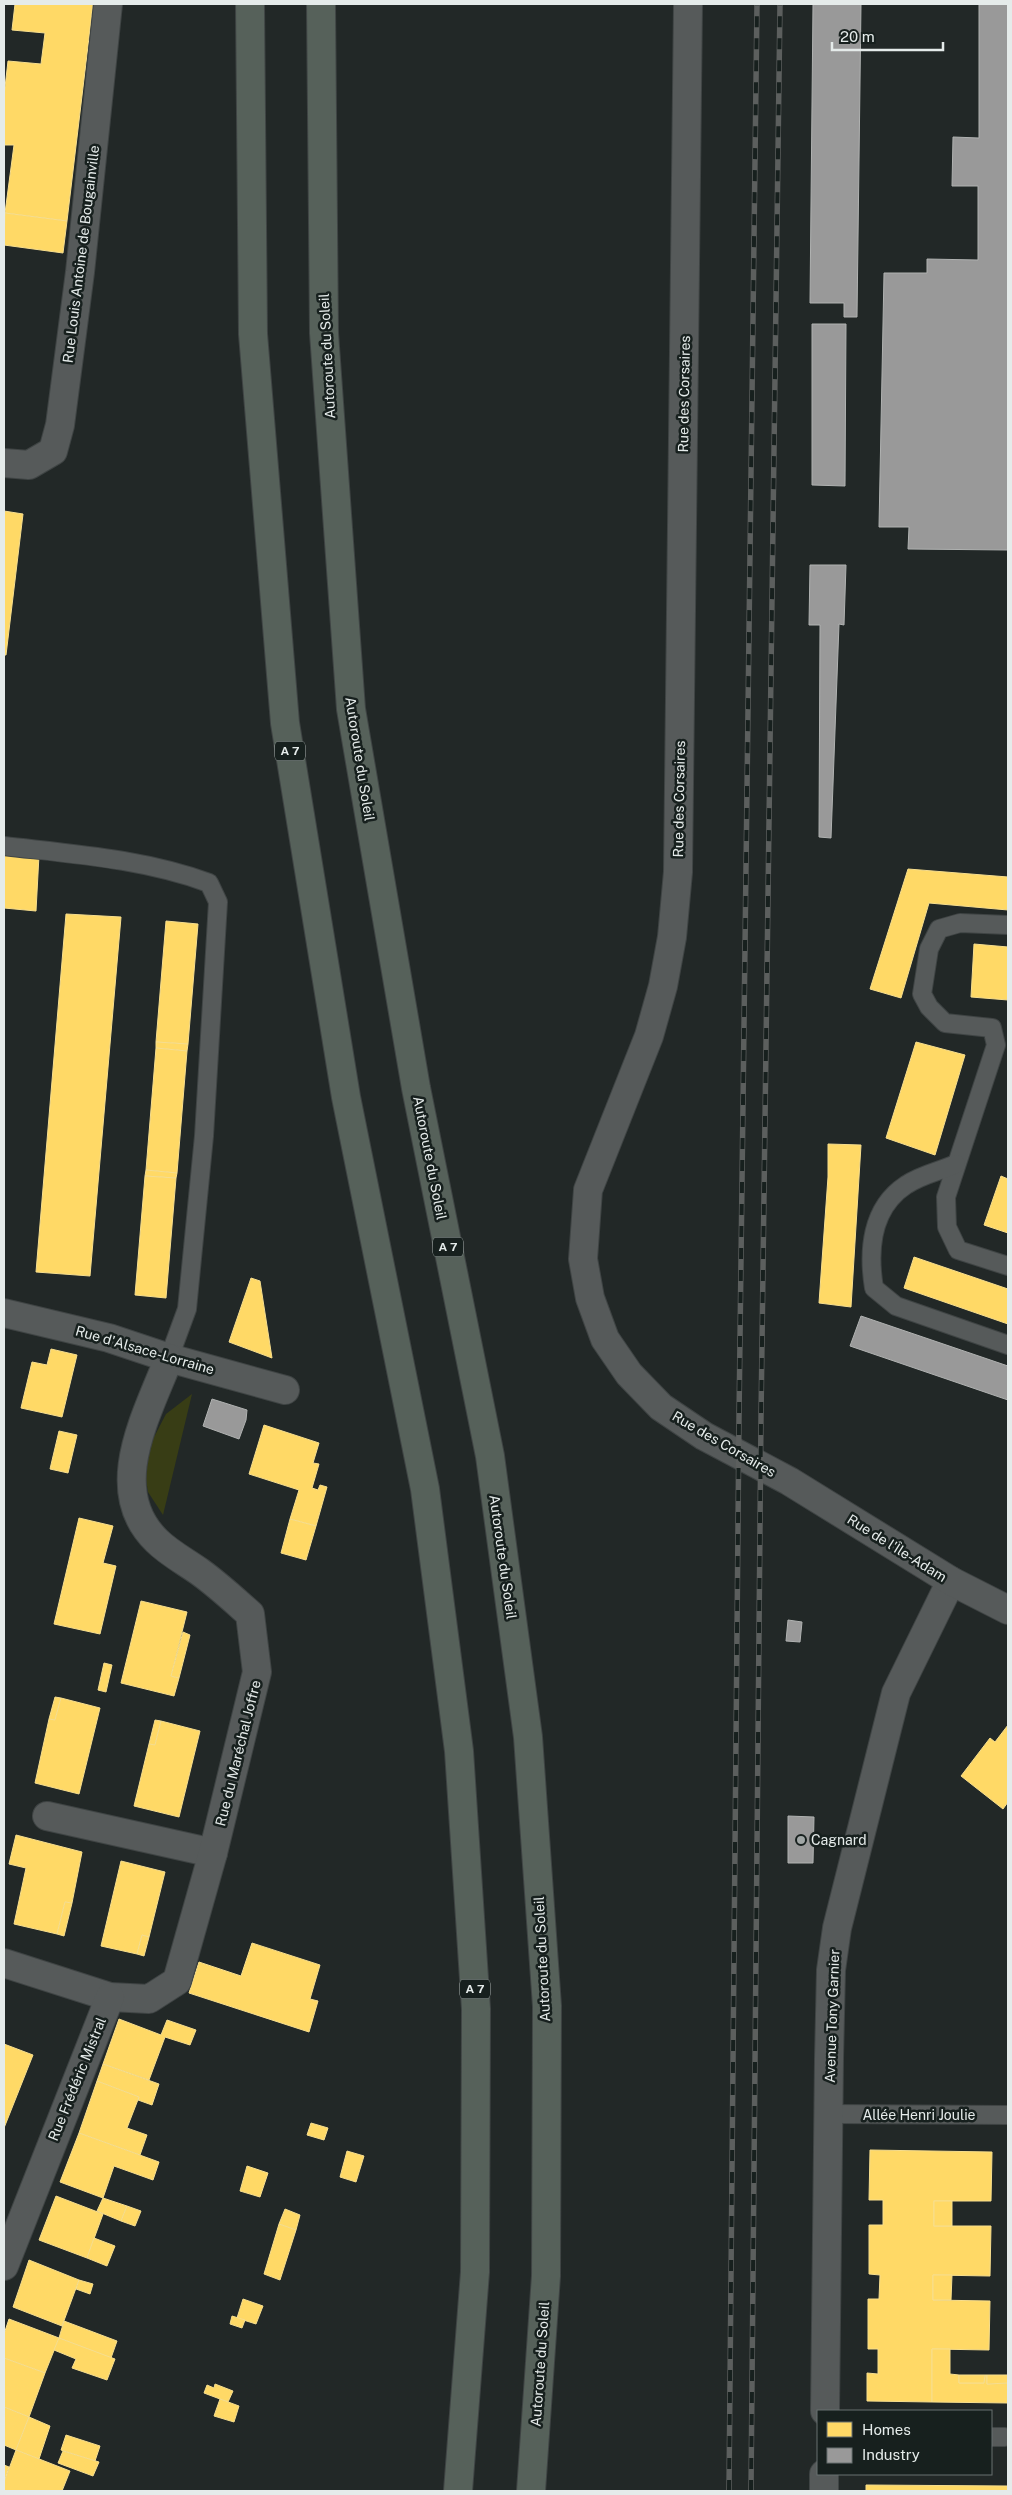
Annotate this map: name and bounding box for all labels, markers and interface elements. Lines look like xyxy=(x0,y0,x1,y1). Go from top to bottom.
scale bar xyxy=(832,20,943,52)
text: 20 m xyxy=(840,28,875,45)
street label: Rue Louis Antoine de Bougainville xyxy=(60,144,102,364)
street label: Autoroute du Soleil xyxy=(316,293,338,419)
street label: Rue des Corsaires xyxy=(675,335,693,453)
street label: Autoroute du Soleil xyxy=(342,696,378,822)
street label: Rue des Corsaires xyxy=(670,740,688,858)
road number: A 7 xyxy=(275,741,305,760)
street label: Autoroute du Soleil xyxy=(410,1095,450,1221)
road number: A 7 xyxy=(433,1238,463,1256)
street label: Rue d'Alsace-Lorraine xyxy=(74,1323,216,1378)
street label: Rue des Corsaires xyxy=(669,1408,779,1480)
street label: Autoroute du Soleil xyxy=(486,1494,520,1620)
street label: Rue de l'Île-Adam xyxy=(844,1510,950,1585)
street label: Rue du Maréchal Joffre xyxy=(212,1678,264,1828)
place label: Cagnard xyxy=(811,1832,867,1848)
marker: Cagnard xyxy=(795,1834,807,1846)
street label: Autoroute du Soleil xyxy=(531,1896,553,2022)
street label: Avenue Tony Garnier xyxy=(822,1949,842,2083)
road number: A 7 xyxy=(460,1980,490,1998)
street label: Rue Frédéric Mistral xyxy=(45,2015,109,2143)
street label: Allée Henri Joulie xyxy=(862,2107,976,2123)
street label: Autoroute du Soleil xyxy=(528,2301,552,2427)
legend xyxy=(817,2410,992,2475)
text: Homes xyxy=(862,2421,911,2438)
text: Industry xyxy=(862,2446,920,2463)

